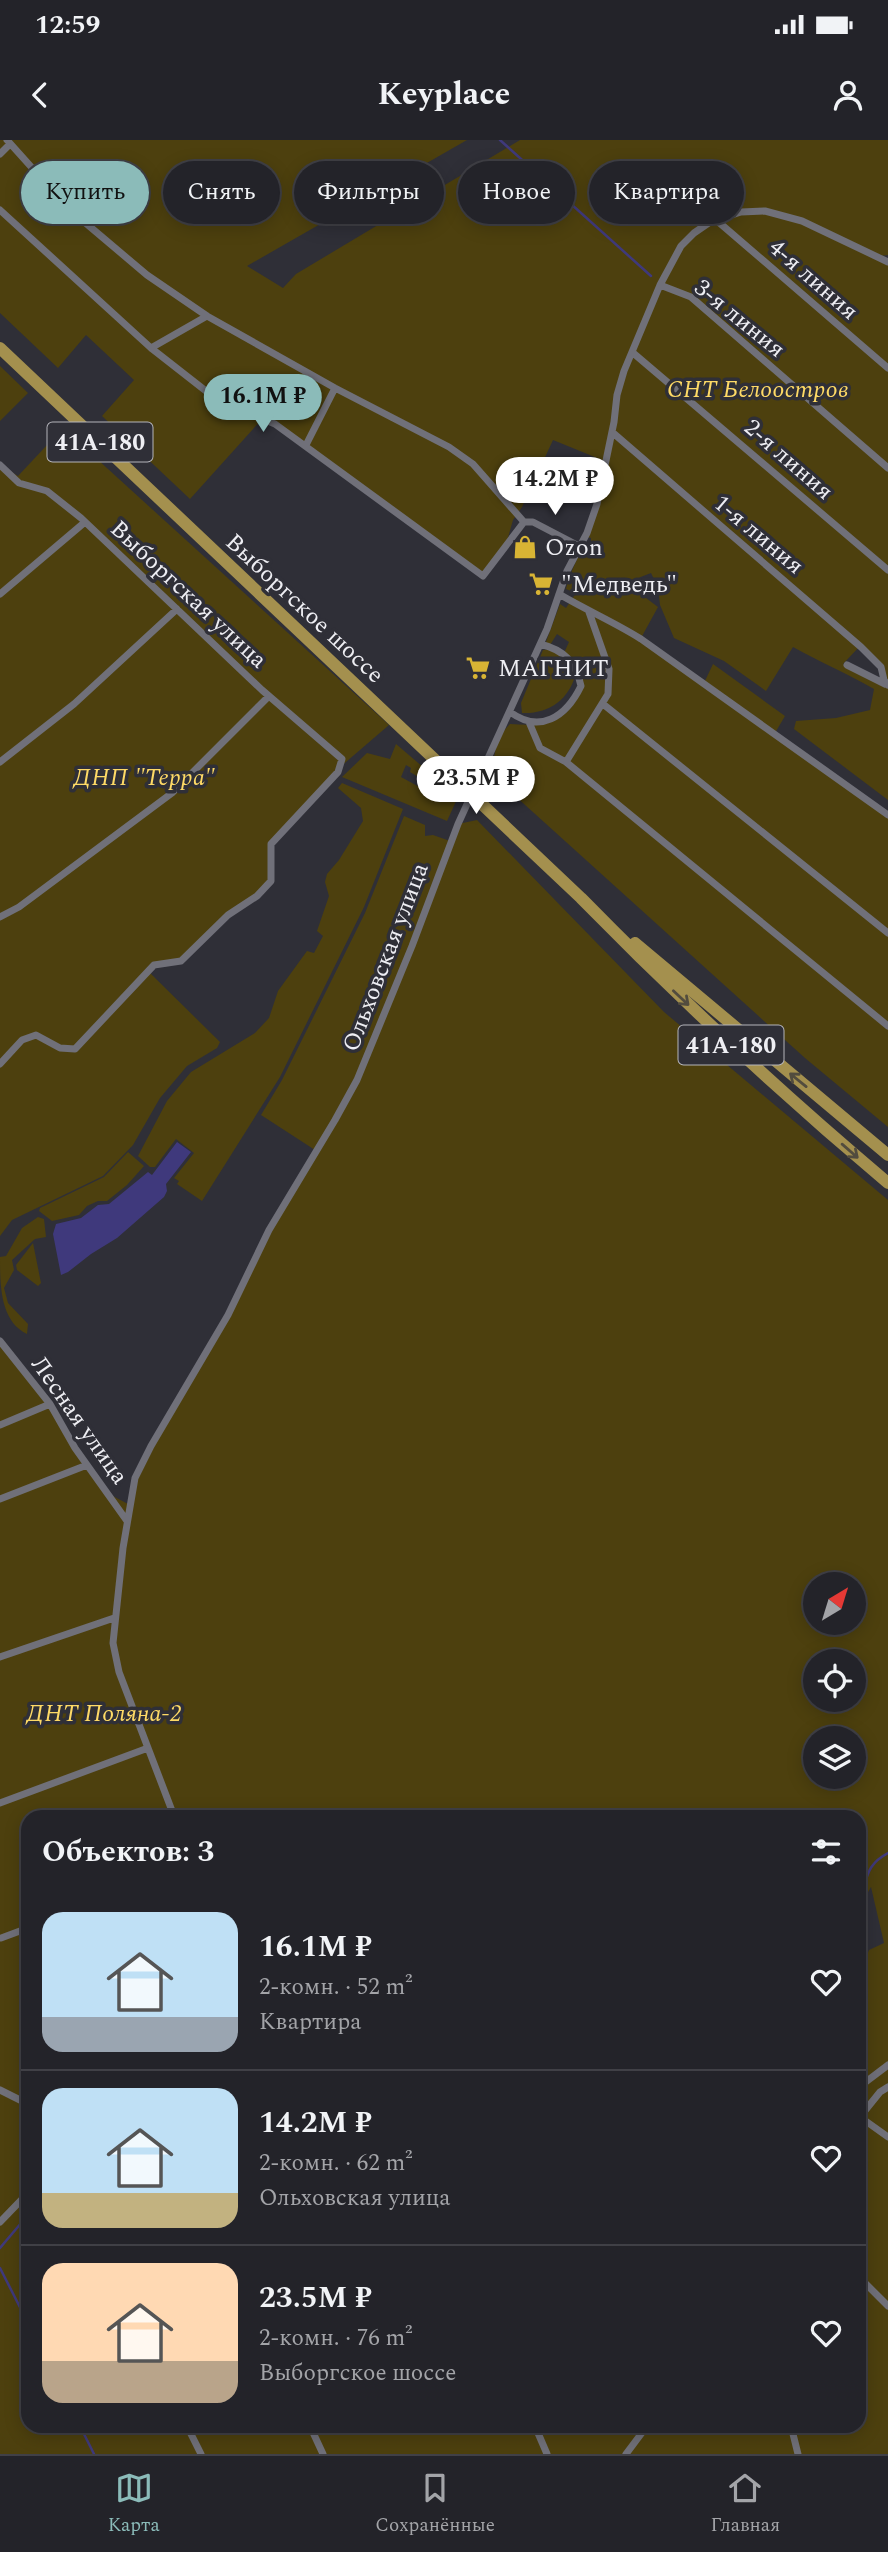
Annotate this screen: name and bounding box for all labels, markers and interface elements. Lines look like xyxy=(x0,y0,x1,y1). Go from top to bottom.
text: 12:59 xyxy=(35,5,100,45)
text: Keyplace xyxy=(378,70,510,119)
icon: back xyxy=(21,76,59,114)
icon: person xyxy=(829,76,867,114)
chip: Купить xyxy=(21,161,149,224)
chip: Снять xyxy=(163,161,280,224)
chip: Фильтры xyxy=(294,161,444,224)
chip: Новое xyxy=(458,161,575,224)
chip: Квартира xyxy=(589,161,744,224)
street label: 4-я линия xyxy=(761,231,866,329)
street label: 3-я линия xyxy=(686,271,793,367)
park label: СНТ Белоостров xyxy=(667,372,849,408)
pin: 16.1M ₽ xyxy=(198,374,328,434)
text: 16.1M ₽ xyxy=(220,379,306,414)
street label: 2-я линия xyxy=(736,411,841,509)
road number: 41А-180 xyxy=(48,422,152,462)
pin: 14.2M ₽ xyxy=(490,458,620,517)
text: 14.2M ₽ xyxy=(512,462,598,497)
street label: 1-я линия xyxy=(705,486,812,583)
street label: Выборгская улица xyxy=(102,512,275,678)
street label: Выборгское шоссе xyxy=(217,525,392,692)
place label: Ozon xyxy=(545,530,603,566)
shop icon: Ozon xyxy=(511,533,539,561)
place label: "Медведь" xyxy=(561,567,677,603)
supermarket icon: "Медведь" xyxy=(527,570,555,598)
place label: МАГНИТ xyxy=(498,651,609,687)
supermarket icon: МАГНИТ xyxy=(464,654,492,682)
pin: 23.5M ₽ xyxy=(411,756,541,816)
park label: ДНП "Терра" xyxy=(72,760,215,796)
text: 23.5M ₽ xyxy=(433,761,519,796)
street label: Ольховская улица xyxy=(333,857,439,1057)
one-way arrow xyxy=(672,990,689,1007)
road number: 41А-180 xyxy=(678,1025,784,1064)
one-way arrow xyxy=(789,1072,807,1088)
one-way arrow xyxy=(841,1143,859,1159)
street label: Лесная улица xyxy=(21,1349,137,1492)
north arrow xyxy=(803,1572,866,1634)
map controls xyxy=(803,1572,866,1789)
button: locate xyxy=(803,1649,866,1712)
park label: ДНТ Поляна-2 xyxy=(25,1696,182,1732)
button: layers xyxy=(803,1726,866,1789)
text: Объектов: 3 xyxy=(42,1829,214,1875)
icon: filters xyxy=(807,1833,845,1871)
text: 16.1M ₽ xyxy=(259,1924,372,1970)
icon: home xyxy=(98,1940,182,2024)
icon: heart xyxy=(807,1963,845,2001)
text: 2-комн. · 52 m² xyxy=(259,1970,413,2005)
text: Квартира xyxy=(259,2005,362,2040)
text: 14.2M ₽ xyxy=(259,2100,372,2146)
icon: home xyxy=(98,2116,182,2200)
icon: heart xyxy=(807,2139,845,2177)
text: 2-комн. · 62 m² xyxy=(259,2146,413,2181)
text: Ольховская улица xyxy=(259,2181,451,2216)
text: 23.5M ₽ xyxy=(259,2275,372,2321)
icon: home xyxy=(98,2291,182,2375)
icon: heart xyxy=(807,2314,845,2352)
text: 2-комн. · 76 m² xyxy=(259,2321,413,2356)
text: Выборгское шоссе xyxy=(259,2356,456,2391)
tab: Карта xyxy=(108,2469,160,2540)
tab: Сохранённые xyxy=(375,2469,495,2540)
tab: Главная xyxy=(710,2469,780,2540)

